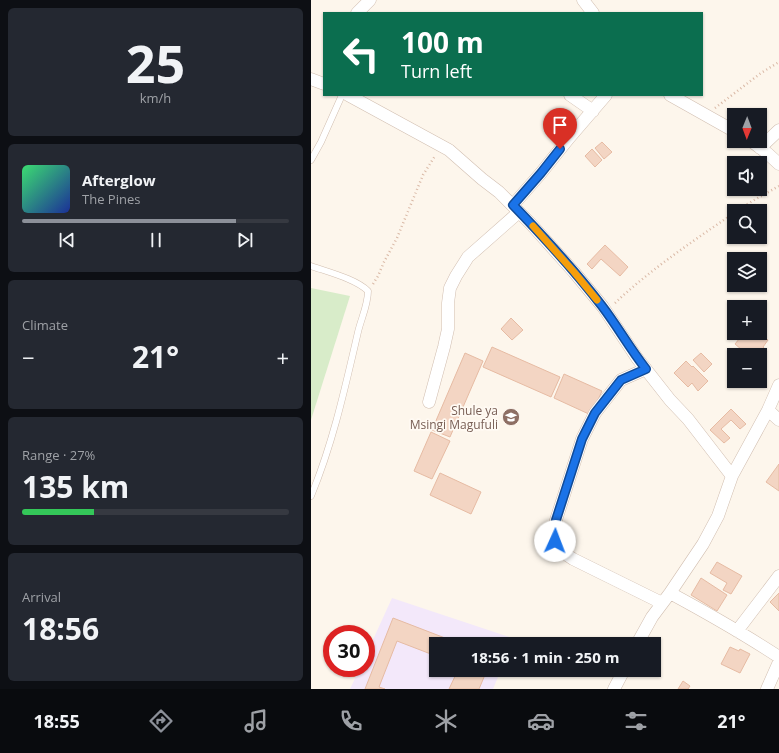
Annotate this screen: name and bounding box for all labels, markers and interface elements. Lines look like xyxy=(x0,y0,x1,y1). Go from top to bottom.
text: 100 m xyxy=(401,23,484,61)
text: 25 xyxy=(126,27,185,98)
icon: left xyxy=(335,28,387,80)
text: Turn left xyxy=(401,59,472,83)
text: km/h xyxy=(140,89,171,107)
pin xyxy=(543,108,577,149)
north arrow xyxy=(727,108,767,148)
map controls xyxy=(727,108,767,388)
icon: arrive xyxy=(549,114,571,136)
button: sound xyxy=(727,156,767,196)
text: Afterglow xyxy=(82,170,156,190)
text: The Pines xyxy=(82,190,140,208)
button: search xyxy=(727,204,767,244)
icon: previous xyxy=(56,229,78,251)
icon: pause xyxy=(145,229,167,251)
icon: next xyxy=(234,229,256,251)
button: layers xyxy=(727,252,767,292)
button: + xyxy=(727,300,767,340)
text: Climate xyxy=(22,316,68,334)
text: 21° xyxy=(132,336,179,377)
text: − xyxy=(22,342,35,372)
text: + xyxy=(276,342,289,372)
button: − xyxy=(727,348,767,388)
place label: Shule ya Msingi Magufuli xyxy=(410,402,498,433)
school or university icon: Shule ya Msingi Magufuli xyxy=(501,407,521,427)
text: Range · 27% xyxy=(22,446,95,464)
text: 135 km xyxy=(22,466,129,507)
position arrow xyxy=(534,520,576,562)
text: Arrival xyxy=(22,588,61,606)
text: 18:56 xyxy=(22,608,99,649)
speed limit sign: 30 xyxy=(323,625,375,677)
text: 18:56 · 1 min · 250 m xyxy=(471,647,619,667)
icon: directions xyxy=(147,707,175,735)
icon: music xyxy=(242,707,270,735)
icon: phone xyxy=(337,707,365,735)
icon: climate xyxy=(432,707,460,735)
icon: car xyxy=(527,707,555,735)
icon: filters xyxy=(622,707,650,735)
text: 18:55 xyxy=(34,709,80,733)
text: 21° xyxy=(717,709,745,733)

